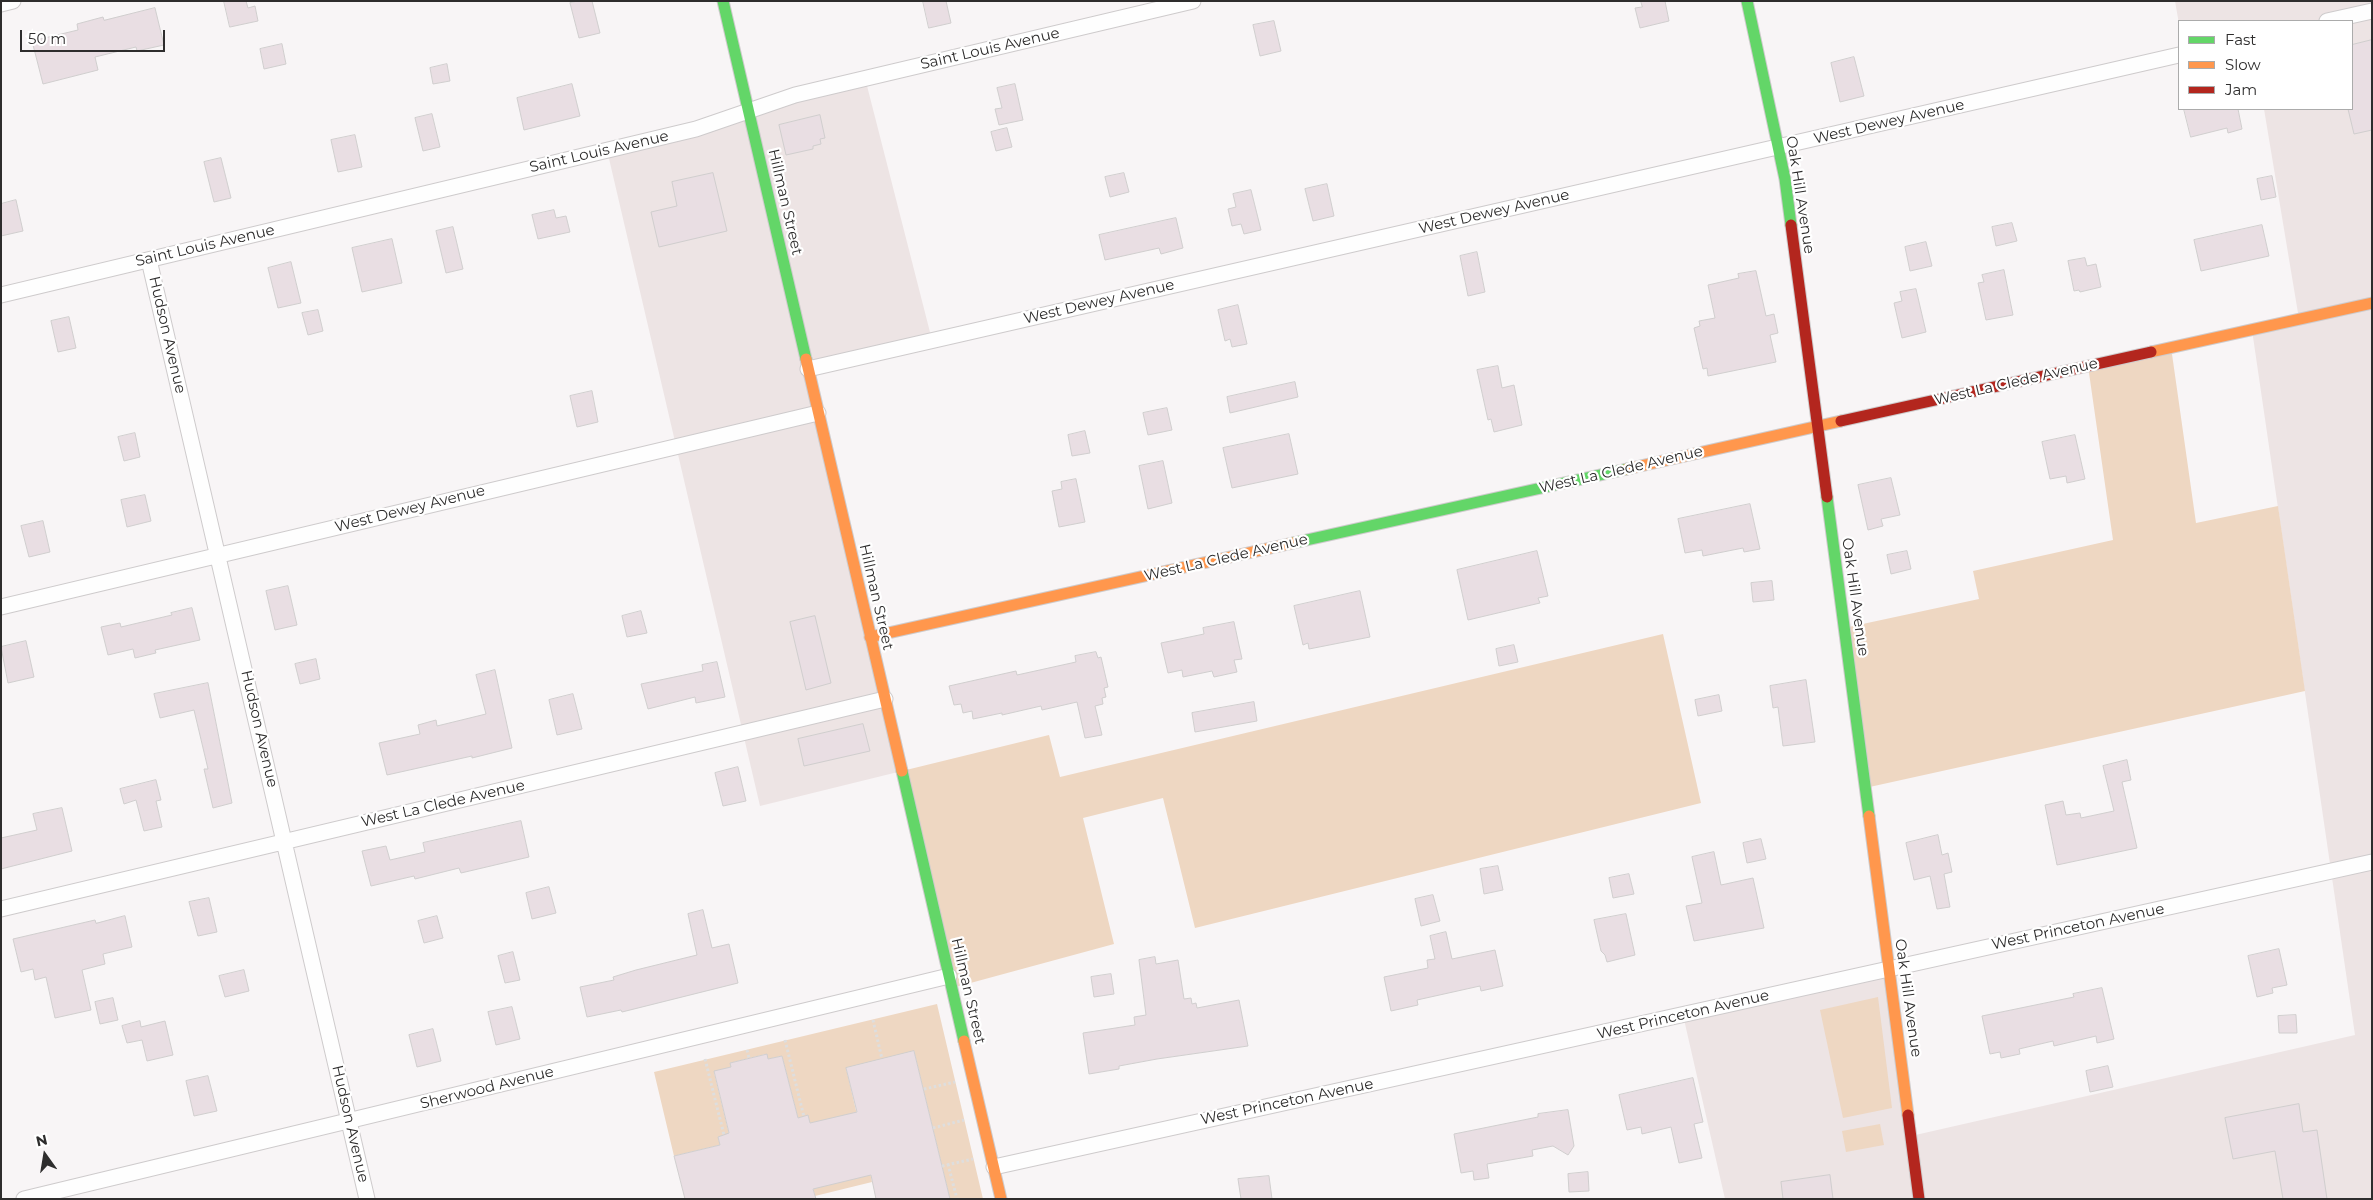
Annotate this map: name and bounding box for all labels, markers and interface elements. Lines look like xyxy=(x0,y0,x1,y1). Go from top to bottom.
scale bar xyxy=(22,20,168,52)
legend xyxy=(2178,20,2353,110)
street label: Saint Louis Avenue xyxy=(919,24,1061,74)
text: 50 m xyxy=(28,29,66,48)
text: Fast xyxy=(2225,30,2256,49)
text: Slow xyxy=(2225,55,2261,74)
text: Jam xyxy=(2225,80,2257,99)
street label: West Dewey Avenue xyxy=(1812,96,1966,148)
street label: Saint Louis Avenue xyxy=(528,127,670,177)
street label: Oak Hill Avenue xyxy=(1782,135,1818,255)
street label: Hillman Street xyxy=(764,147,806,257)
street label: West Dewey Avenue xyxy=(1417,186,1571,238)
street label: Saint Louis Avenue xyxy=(134,221,276,271)
street label: Hudson Avenue xyxy=(145,275,189,395)
street label: West Dewey Avenue xyxy=(1022,276,1176,328)
street label: West La Clede Avenue xyxy=(1932,354,2100,410)
street label: West La Clede Avenue xyxy=(1537,442,1705,498)
street label: West Dewey Avenue xyxy=(333,482,487,536)
street label: West La Clede Avenue xyxy=(1142,530,1310,586)
street label: Oak Hill Avenue xyxy=(1838,537,1872,657)
street label: Hillman Street xyxy=(855,542,897,652)
street label: Hudson Avenue xyxy=(237,669,281,789)
street label: West La Clede Avenue xyxy=(359,776,527,832)
street label: West Princeton Avenue xyxy=(1990,900,2166,954)
street label: Hillman Street xyxy=(947,936,989,1046)
street label: Oak Hill Avenue xyxy=(1891,938,1925,1058)
street label: West Princeton Avenue xyxy=(1595,986,1771,1044)
street label: Sherwood Avenue xyxy=(418,1063,556,1113)
street label: Hudson Avenue xyxy=(328,1064,372,1184)
street label: West Princeton Avenue xyxy=(1199,1075,1375,1129)
north arrow xyxy=(20,1130,70,1180)
text: N xyxy=(34,1130,49,1150)

